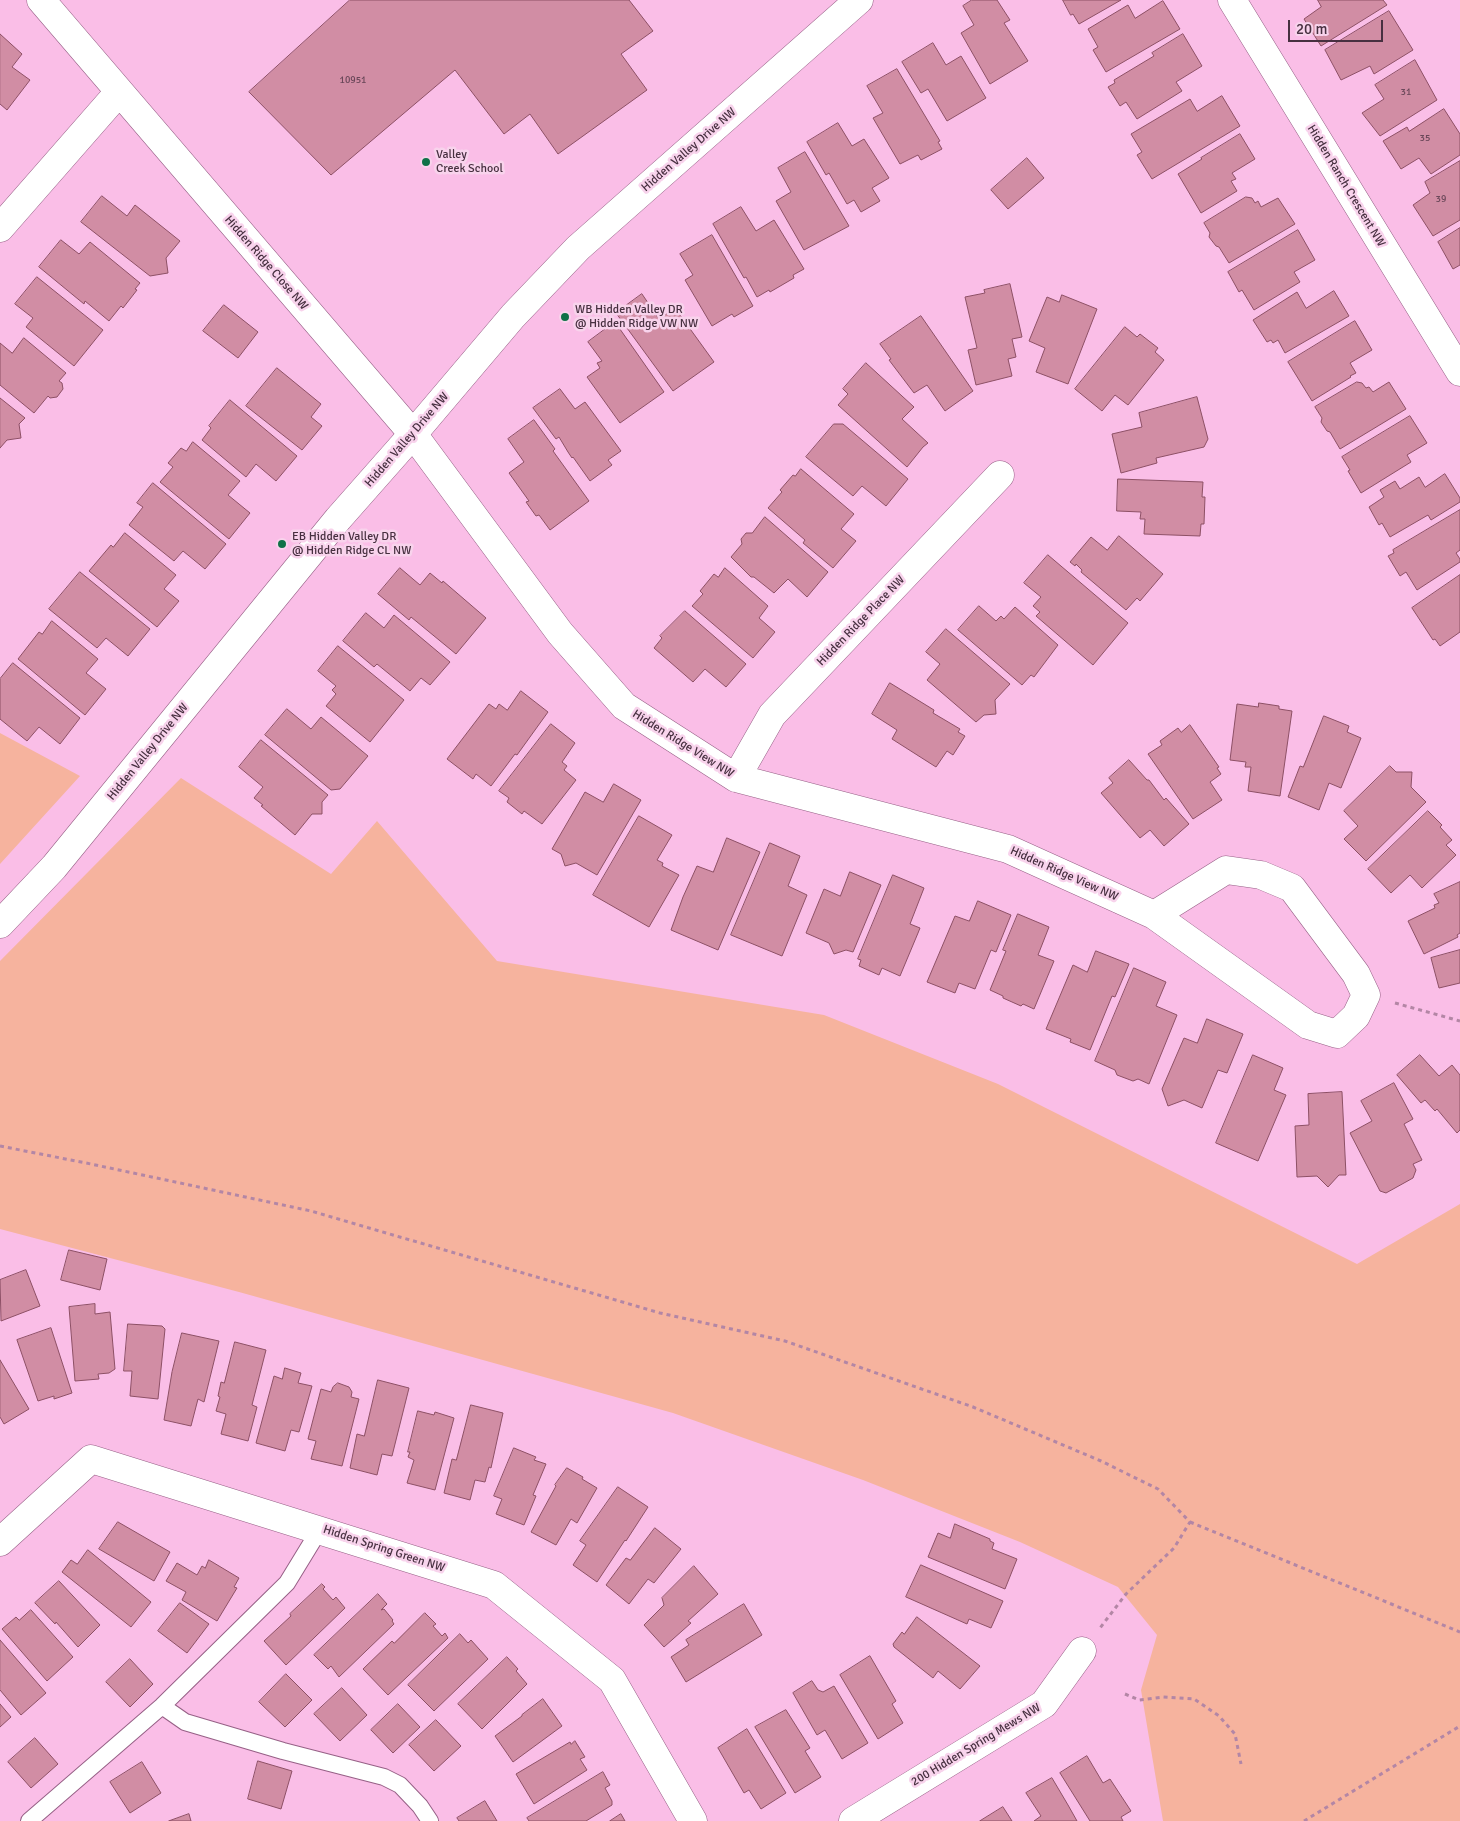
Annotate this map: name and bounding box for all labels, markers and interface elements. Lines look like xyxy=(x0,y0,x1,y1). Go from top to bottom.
scale bar xyxy=(1290,10,1385,42)
text: 20 m xyxy=(1296,20,1327,38)
house number: 10951 xyxy=(340,74,366,86)
house number: 31 xyxy=(1401,86,1411,98)
street label: Hidden Valley Drive NW xyxy=(639,105,739,195)
street label: Hidden Ranch Crescent NW xyxy=(1304,122,1388,250)
house number: 35 xyxy=(1420,132,1430,144)
place label: Valley Creek School xyxy=(436,148,503,176)
marker: Valley Creek School xyxy=(420,156,432,168)
house number: 39 xyxy=(1436,193,1446,205)
street label: Hidden Ridge Close NW xyxy=(221,213,311,313)
place label: WB Hidden Valley DR @ Hidden Ridge VW NW xyxy=(575,303,698,331)
marker: WB Hidden Valley DR @ Hidden Ridge VW NW xyxy=(559,311,571,323)
street label: Hidden Valley Drive NW xyxy=(362,390,452,490)
place label: EB Hidden Valley DR @ Hidden Ridge CL NW xyxy=(292,530,411,558)
marker: EB Hidden Valley DR @ Hidden Ridge CL NW xyxy=(276,538,288,550)
street label: Hidden Ridge Place NW xyxy=(814,573,908,669)
street label: Hidden Valley Drive NW xyxy=(104,701,192,803)
street label: Hidden Ridge View NW xyxy=(630,707,736,781)
street label: Hidden Ridge View NW xyxy=(1008,844,1120,904)
street label: Hidden Spring Green NW xyxy=(321,1523,447,1575)
street label: 200 Hidden Spring Mews NW xyxy=(909,1701,1043,1789)

